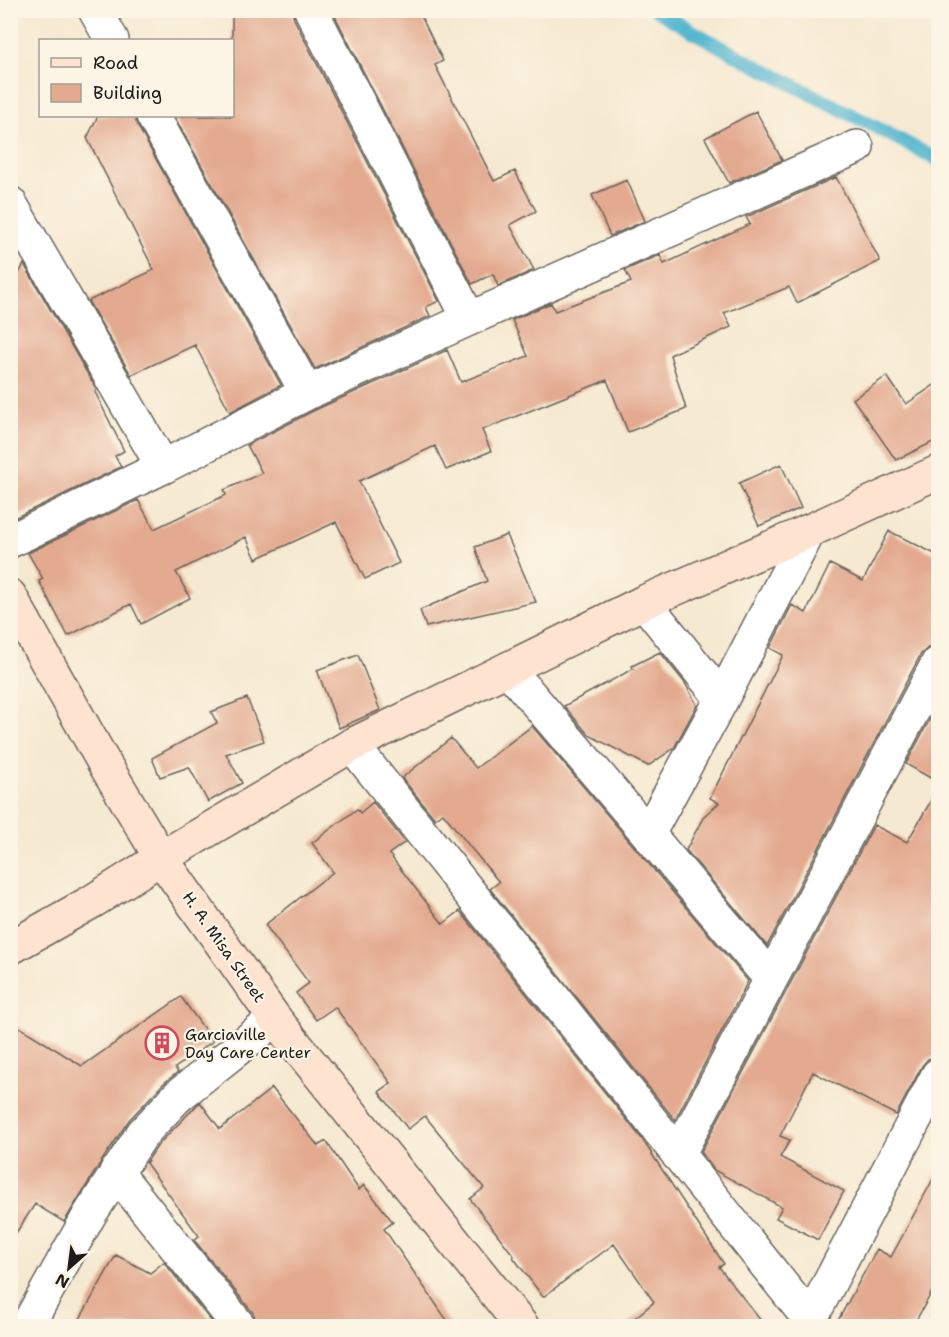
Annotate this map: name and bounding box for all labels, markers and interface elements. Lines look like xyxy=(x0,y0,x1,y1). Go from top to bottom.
legend xyxy=(39,39,234,117)
text: Road xyxy=(93,51,138,75)
text: Building xyxy=(93,81,162,105)
street label: H. A. Misa Street xyxy=(178,887,270,1007)
place label: Garciaville Day Care Center xyxy=(185,1024,311,1063)
building icon: Garciaville Day Care Center xyxy=(144,1025,180,1061)
north arrow xyxy=(39,1238,99,1298)
text: N xyxy=(52,1269,73,1293)

